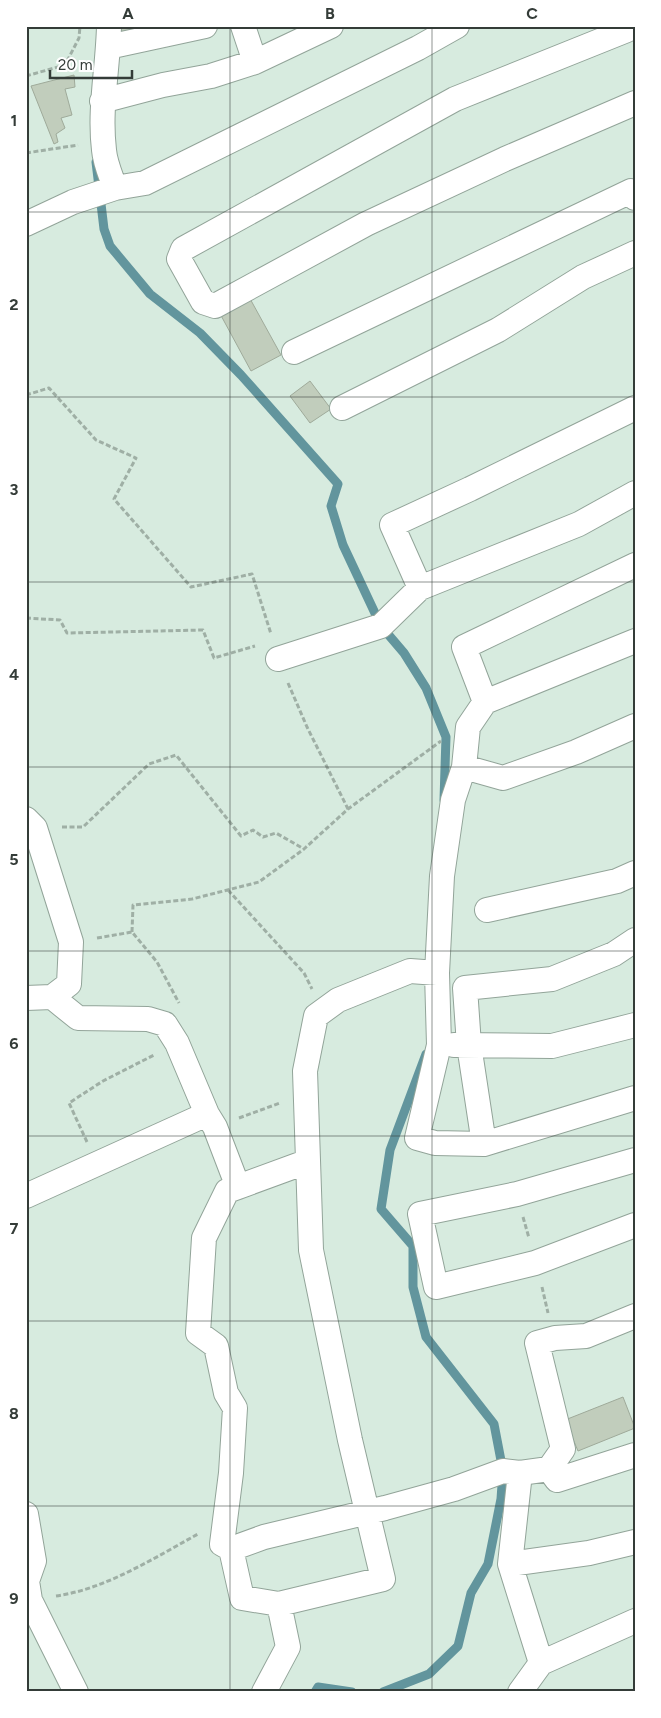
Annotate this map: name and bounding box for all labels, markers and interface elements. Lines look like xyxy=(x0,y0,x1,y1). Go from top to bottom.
text: A xyxy=(122,4,134,23)
text: B xyxy=(325,4,335,23)
text: C xyxy=(526,4,538,23)
scale bar xyxy=(50,48,132,80)
text: 20 m xyxy=(58,56,92,74)
text: 1 xyxy=(11,111,17,130)
text: 2 xyxy=(9,295,19,314)
text: 3 xyxy=(10,480,19,499)
text: 4 xyxy=(9,665,19,684)
text: 5 xyxy=(9,850,19,869)
text: 6 xyxy=(9,1034,19,1053)
text: 7 xyxy=(10,1219,19,1238)
text: 8 xyxy=(9,1404,19,1423)
text: 9 xyxy=(9,1589,19,1608)

